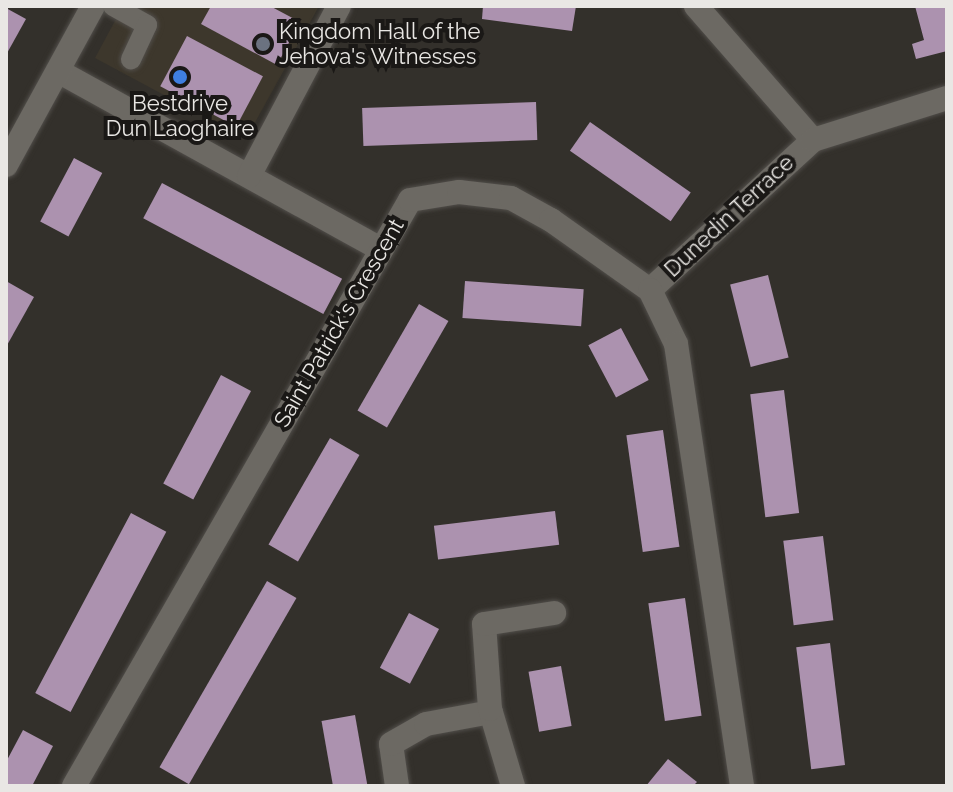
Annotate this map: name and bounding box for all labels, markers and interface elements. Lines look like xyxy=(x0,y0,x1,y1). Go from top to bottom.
place label: Kingdom Hall of the Jehova's Witnesses xyxy=(279,18,482,70)
marker: Kingdom Hall of the Jehova's Witnesses xyxy=(254,35,272,53)
marker: Bestdrive Dun Laoghaire xyxy=(171,68,189,86)
place label: Bestdrive Dun Laoghaire xyxy=(106,90,254,142)
street label: Dunedin Terrace xyxy=(659,149,799,283)
street label: Saint Patrick's Crescent xyxy=(269,214,409,432)

